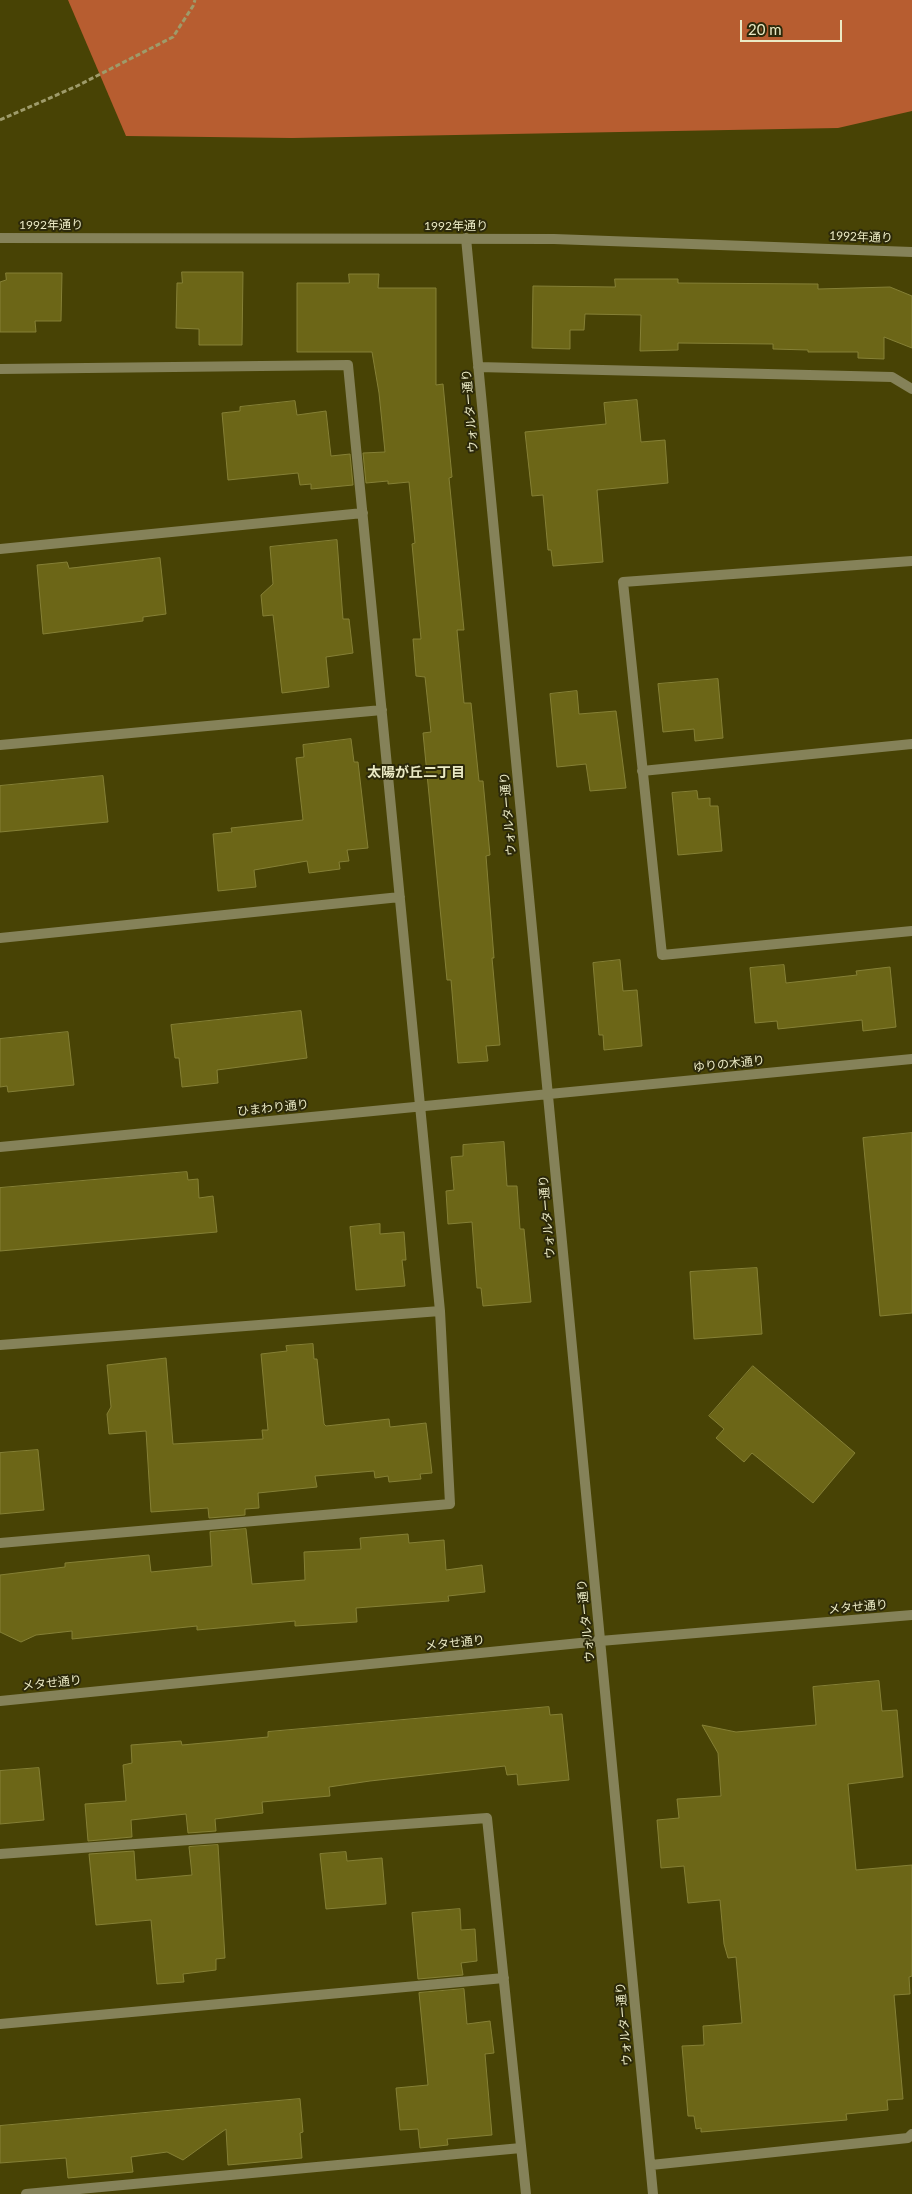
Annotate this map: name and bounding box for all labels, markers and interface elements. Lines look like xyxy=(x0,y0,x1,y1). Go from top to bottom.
scale bar xyxy=(742,10,844,42)
text: 20 m xyxy=(748,20,782,38)
street label: 1992年通り xyxy=(19,218,83,232)
street label: 1992年通り xyxy=(424,219,488,233)
street label: 1992年通り xyxy=(829,229,893,245)
street label: ウォルター通り xyxy=(459,369,481,453)
district label: 太陽が丘二丁目 xyxy=(367,764,465,780)
street label: ウォルター通り xyxy=(497,772,519,856)
street label: ゆりの木通り xyxy=(692,1053,766,1075)
street label: ひまわり通り xyxy=(236,1097,310,1119)
street label: ウォルター通り xyxy=(536,1175,558,1259)
street label: ウォルター通り xyxy=(574,1578,598,1664)
street label: メタせ通り xyxy=(827,1597,889,1617)
street label: メタせ通り xyxy=(424,1633,486,1653)
street label: メタせ通り xyxy=(21,1673,83,1693)
street label: ウォルター通り xyxy=(613,1982,635,2066)

